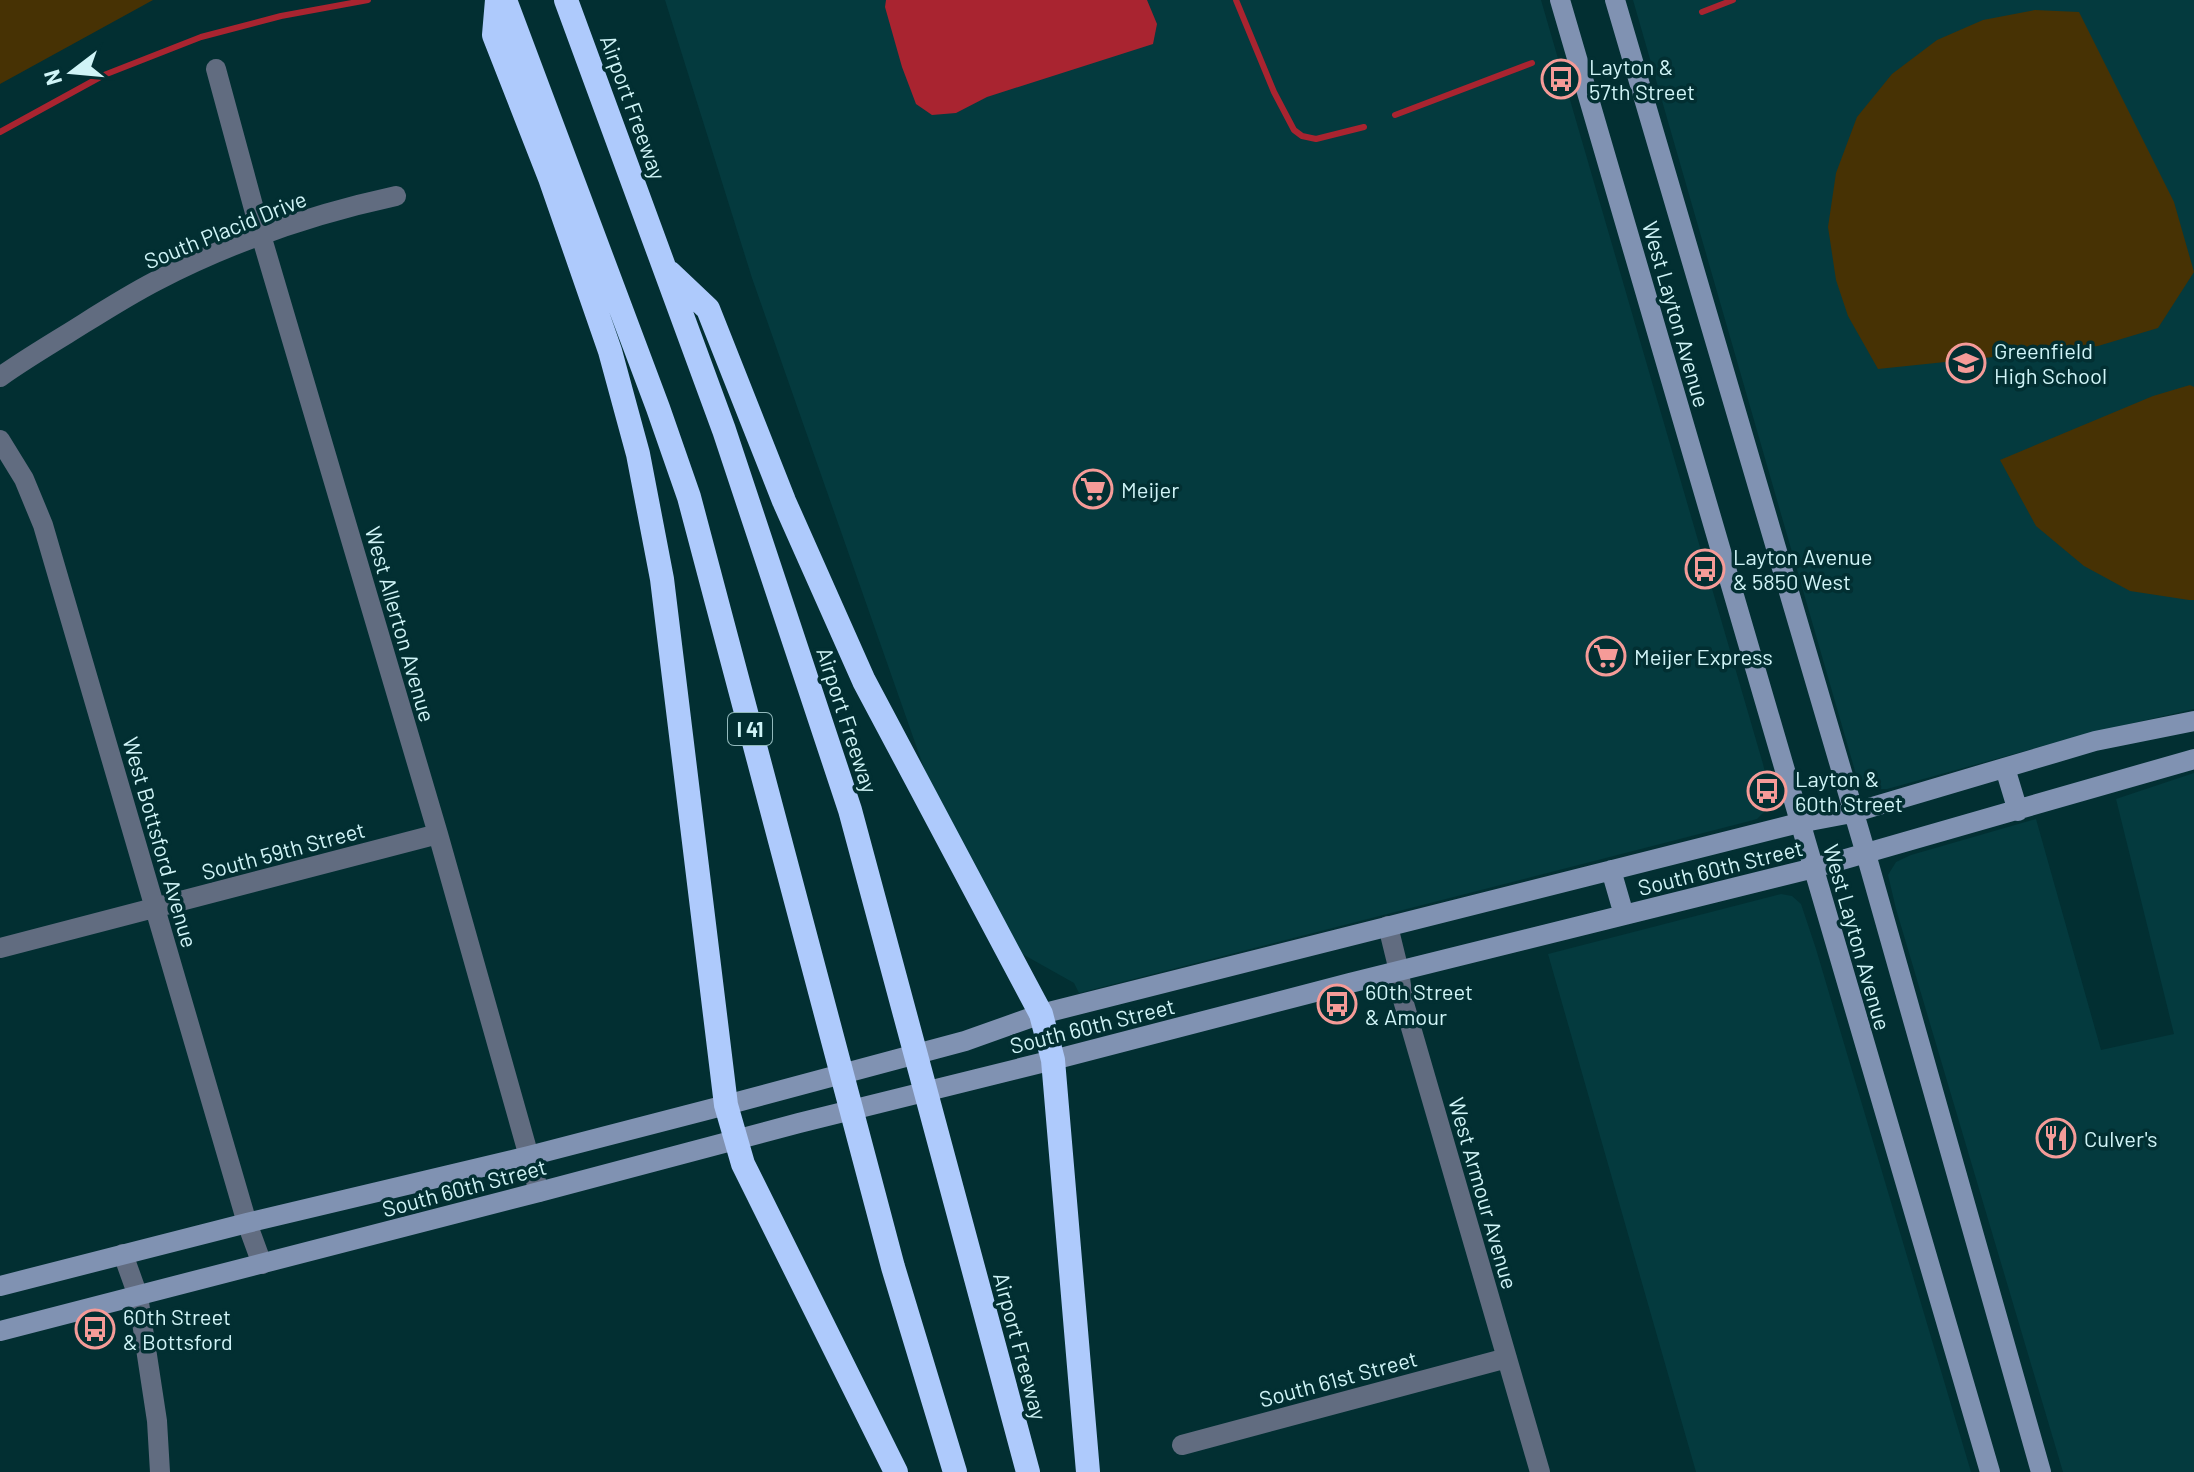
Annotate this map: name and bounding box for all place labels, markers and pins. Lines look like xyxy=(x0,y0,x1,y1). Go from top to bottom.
place label: Layton & 57th Street xyxy=(1589,53,1695,104)
bus stop icon: Layton & 57th Street xyxy=(1540,58,1582,100)
place label: Greenfield High School xyxy=(1994,337,2107,388)
school or university icon: Greenfield High School xyxy=(1945,342,1987,384)
supermarket icon: Meijer xyxy=(1072,468,1114,510)
place label: Meijer xyxy=(1121,476,1179,502)
place label: Layton Avenue & 5850 West xyxy=(1733,543,1873,594)
bus stop icon: Layton Avenue & 5850 West xyxy=(1684,548,1726,590)
supermarket icon: Meijer Express xyxy=(1585,635,1627,677)
place label: Meijer Express xyxy=(1634,643,1773,669)
place label: Layton & 60th Street xyxy=(1795,765,1903,816)
bus stop icon: Layton & 60th Street xyxy=(1746,770,1788,812)
place label: 60th Street & Amour xyxy=(1365,978,1473,1029)
bus stop icon: 60th Street & Amour xyxy=(1316,983,1358,1025)
restaurant icon: Culver's xyxy=(2035,1117,2077,1159)
place label: Culver's xyxy=(2084,1125,2158,1151)
place label: 60th Street & Bottsford xyxy=(123,1303,233,1354)
bus stop icon: 60th Street & Bottsford xyxy=(74,1308,116,1350)

